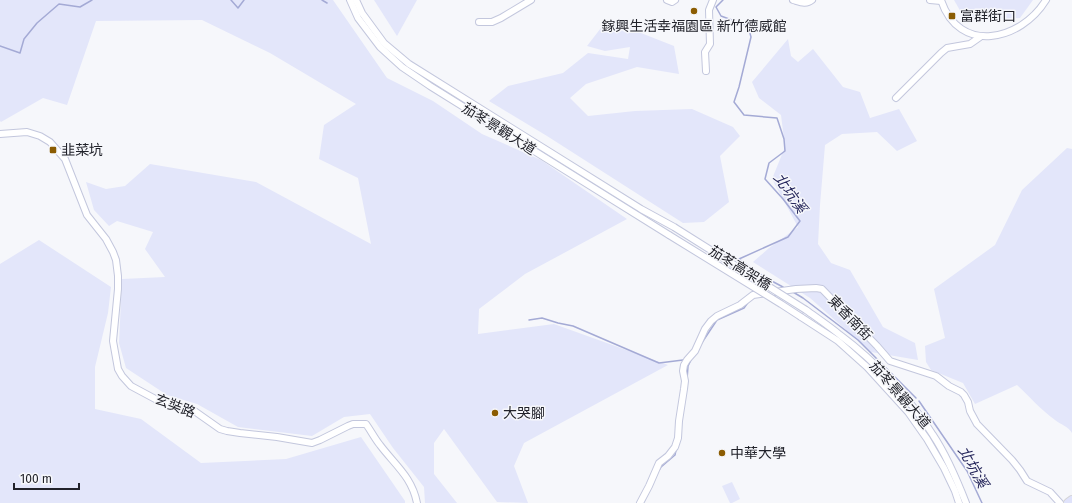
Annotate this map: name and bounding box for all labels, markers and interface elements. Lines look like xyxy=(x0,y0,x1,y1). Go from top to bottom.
marker: 鎵興生活幸福園區 新竹德威館 xyxy=(689,6,699,16)
place label: 富群街口 xyxy=(960,8,1016,25)
marker: 富群街口 xyxy=(947,11,957,21)
place label: 鎵興生活幸福園區 新竹德威館 xyxy=(601,18,787,35)
street label: 茄苳景觀大道 xyxy=(459,100,539,158)
place label: 韭菜坑 xyxy=(61,142,103,159)
marker: 韭菜坑 xyxy=(48,145,58,155)
water label: 北坑溪 xyxy=(770,169,811,218)
street label: 茄苳高架橋 xyxy=(706,242,774,294)
street label: 東香南街 xyxy=(824,292,876,344)
street label: 茄苳景觀大道 xyxy=(866,358,934,432)
street label: 玄奘路 xyxy=(152,391,198,421)
place label: 大哭腳 xyxy=(503,405,545,422)
marker: 大哭腳 xyxy=(490,408,500,418)
water label: 北坑溪 xyxy=(954,443,993,493)
place label: 中華大學 xyxy=(730,445,786,462)
marker: 中華大學 xyxy=(717,448,727,458)
scale bar xyxy=(14,465,79,491)
text: 100 m xyxy=(20,472,52,486)

